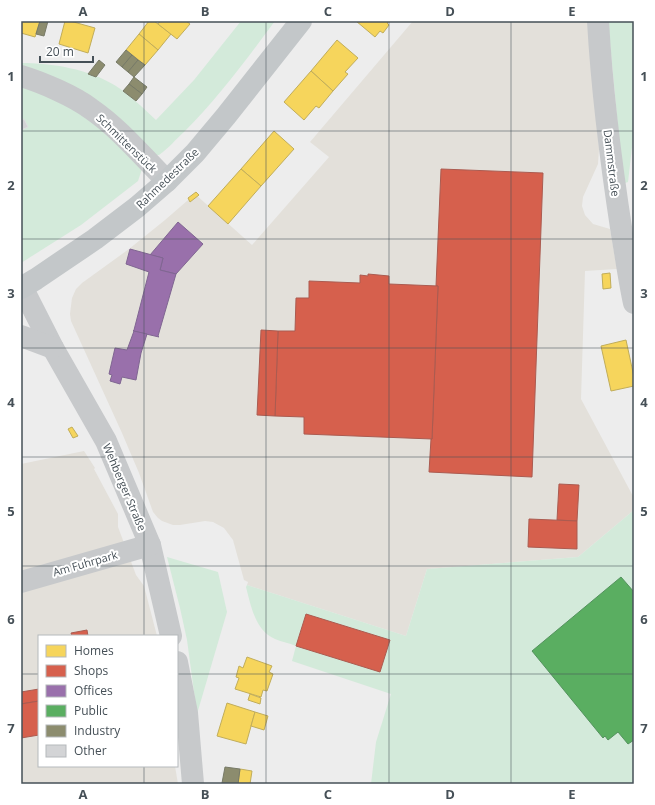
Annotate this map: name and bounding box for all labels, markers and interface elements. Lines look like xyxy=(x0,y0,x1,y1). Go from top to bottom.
text: A xyxy=(79,2,88,20)
text: B xyxy=(201,2,210,20)
text: C xyxy=(324,2,332,20)
text: D xyxy=(445,2,455,20)
text: E xyxy=(568,2,576,20)
scale bar xyxy=(40,38,93,64)
text: 20 m xyxy=(46,43,74,60)
text: 1 xyxy=(7,67,15,85)
text: 1 xyxy=(640,67,648,85)
street label: Schmittenstück xyxy=(93,110,161,176)
street label: Dammstraße xyxy=(600,129,624,197)
street label: Rahmedestraße xyxy=(132,144,202,212)
text: 2 xyxy=(7,176,15,194)
text: 2 xyxy=(640,176,648,194)
text: 3 xyxy=(7,284,15,302)
text: 3 xyxy=(640,284,648,302)
text: 4 xyxy=(7,393,15,411)
text: 4 xyxy=(640,393,648,411)
street label: Wehberger Straße xyxy=(100,441,150,533)
text: 5 xyxy=(7,502,15,520)
text: 5 xyxy=(640,502,648,520)
street label: Am Fuhrpark xyxy=(51,547,119,579)
text: 6 xyxy=(7,610,15,628)
text: 6 xyxy=(640,610,648,628)
legend xyxy=(38,635,178,767)
text: Homes xyxy=(74,642,114,659)
text: Shops xyxy=(74,662,109,679)
text: Offices xyxy=(74,682,113,699)
text: Public xyxy=(74,702,108,719)
text: 7 xyxy=(7,719,15,737)
text: 7 xyxy=(640,719,648,737)
text: Industry xyxy=(74,722,121,739)
text: Other xyxy=(74,742,107,759)
text: A xyxy=(79,785,88,803)
text: B xyxy=(201,785,210,803)
text: C xyxy=(324,785,332,803)
text: D xyxy=(445,785,455,803)
text: E xyxy=(568,785,576,803)

